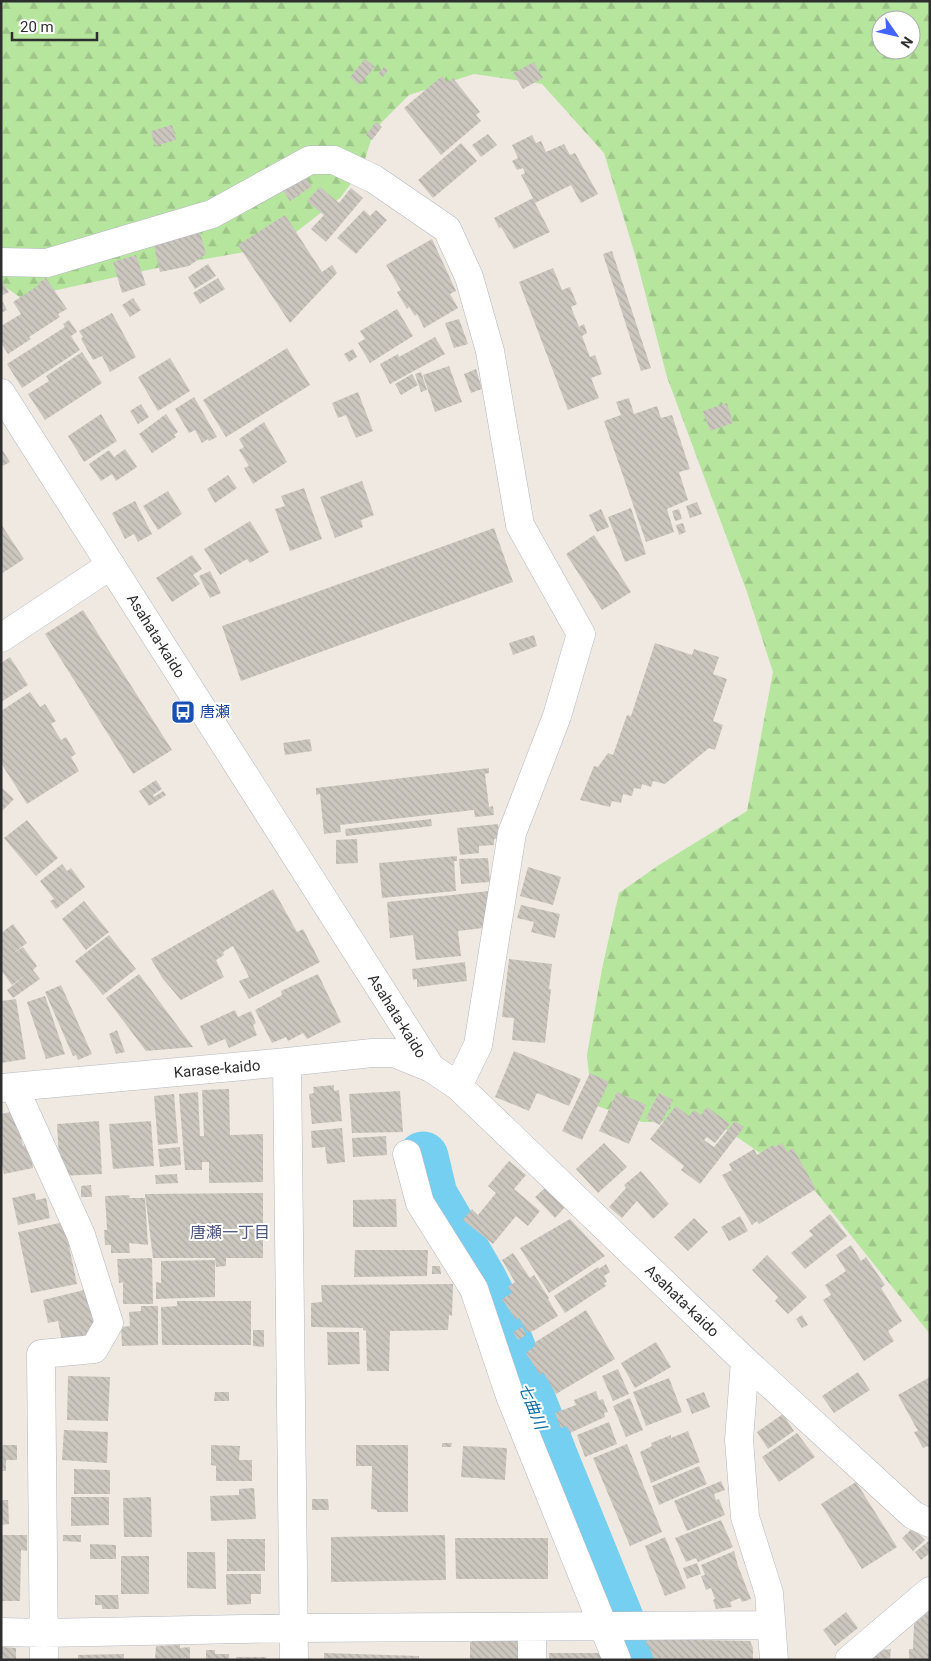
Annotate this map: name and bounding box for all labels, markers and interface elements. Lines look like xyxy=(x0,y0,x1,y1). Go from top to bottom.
scale bar xyxy=(12,10,98,42)
north arrow xyxy=(871,10,921,60)
text: 20 m xyxy=(20,18,54,36)
text: N xyxy=(897,34,916,51)
street label: Asahata-kaido xyxy=(123,591,189,681)
bus stop icon: 唐瀬 xyxy=(170,699,196,725)
place label: 唐瀬 xyxy=(200,703,230,721)
street label: Asahata-kaido xyxy=(364,971,430,1061)
street label: Karase-kaido xyxy=(173,1056,261,1082)
district label: 唐瀬一丁目 xyxy=(190,1223,270,1242)
street label: Asahata-kaido xyxy=(641,1261,723,1341)
water label: 七曲川 xyxy=(515,1380,551,1434)

